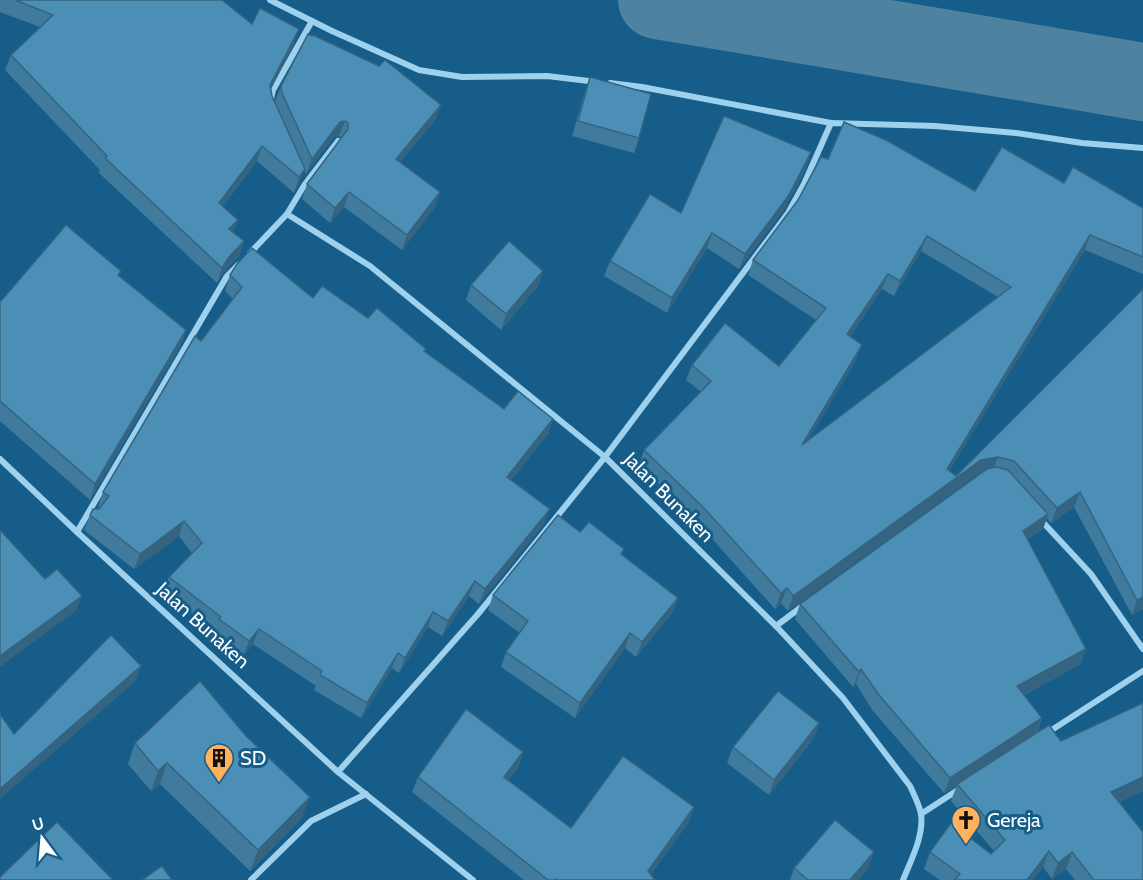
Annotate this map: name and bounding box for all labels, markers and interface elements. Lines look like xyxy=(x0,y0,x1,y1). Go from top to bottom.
street label: Jalan Bunaken xyxy=(618,446,719,547)
street label: Jalan Bunaken xyxy=(151,576,255,673)
building icon: SD xyxy=(203,742,235,784)
place label: SD xyxy=(240,746,266,770)
church icon: Gereja xyxy=(950,804,982,846)
north arrow xyxy=(12,808,72,868)
place label: Gereja xyxy=(987,808,1041,832)
text: U xyxy=(30,813,46,835)

